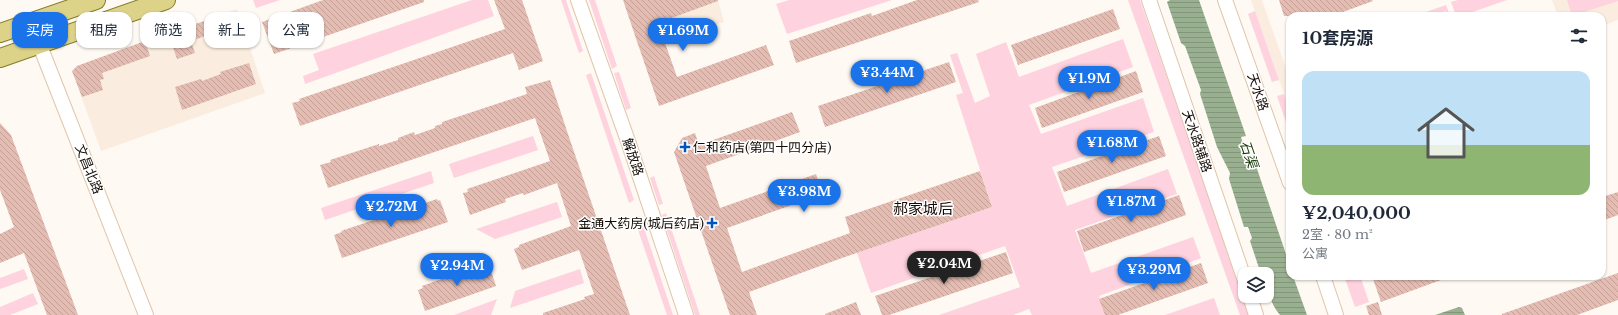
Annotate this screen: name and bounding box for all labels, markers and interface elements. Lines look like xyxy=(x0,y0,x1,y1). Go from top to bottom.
chip: 买房 xyxy=(12,12,68,48)
chip: 租房 xyxy=(76,12,132,48)
chip: 筛选 xyxy=(140,12,196,48)
chip: 新上 xyxy=(204,12,260,48)
chip: 公寓 xyxy=(268,12,324,48)
pin: ¥1.69M xyxy=(650,18,716,52)
text: ¥1.69M xyxy=(657,22,709,39)
icon: filters xyxy=(1568,25,1590,47)
text: 10套房源 xyxy=(1302,28,1373,49)
pin: ¥3.44M xyxy=(854,60,920,94)
text: ¥3.44M xyxy=(860,64,914,81)
pin: ¥1.9M xyxy=(1061,66,1117,100)
text: ¥1.9M xyxy=(1067,70,1111,87)
street label: 天水路 xyxy=(1244,71,1272,113)
icon: home xyxy=(1410,97,1482,169)
street label: 天水路辅路 xyxy=(1178,107,1216,175)
pin: ¥1.68M xyxy=(1079,130,1145,164)
text: ¥1.68M xyxy=(1086,134,1138,151)
street label: 解放路 xyxy=(619,136,647,178)
water label: 石渠 xyxy=(1236,138,1263,172)
place label: 仁和药店(第四十四分店) xyxy=(693,139,832,156)
street label: 文昌北路 xyxy=(71,142,107,196)
marker: 仁和药店(第四十四分店) xyxy=(680,142,690,152)
pin: ¥3.98M xyxy=(771,179,837,213)
text: ¥3.98M xyxy=(777,183,831,200)
pin: ¥1.87M xyxy=(1098,189,1164,223)
text: ¥1.87M xyxy=(1106,193,1156,210)
pin: ¥2.72M xyxy=(358,194,424,228)
text: ¥2.72M xyxy=(365,198,417,215)
district label: 郝家城后 xyxy=(893,199,953,218)
text: ¥2,040,000 xyxy=(1302,203,1411,224)
place label: 金通大药房(城后药店) xyxy=(578,215,704,232)
marker: 金通大药房(城后药店) xyxy=(707,218,717,228)
text: 2室 · 80 m² xyxy=(1302,226,1373,243)
text: 公寓 xyxy=(1302,245,1328,262)
pin: ¥2.04M xyxy=(911,251,977,285)
pin: ¥2.94M xyxy=(424,253,490,287)
text: ¥2.04M xyxy=(916,255,972,272)
text: ¥2.94M xyxy=(429,257,485,274)
pin: ¥3.29M xyxy=(1121,257,1187,291)
text: ¥3.29M xyxy=(1127,261,1181,278)
map controls xyxy=(1238,267,1274,303)
button: layers xyxy=(1238,267,1274,303)

